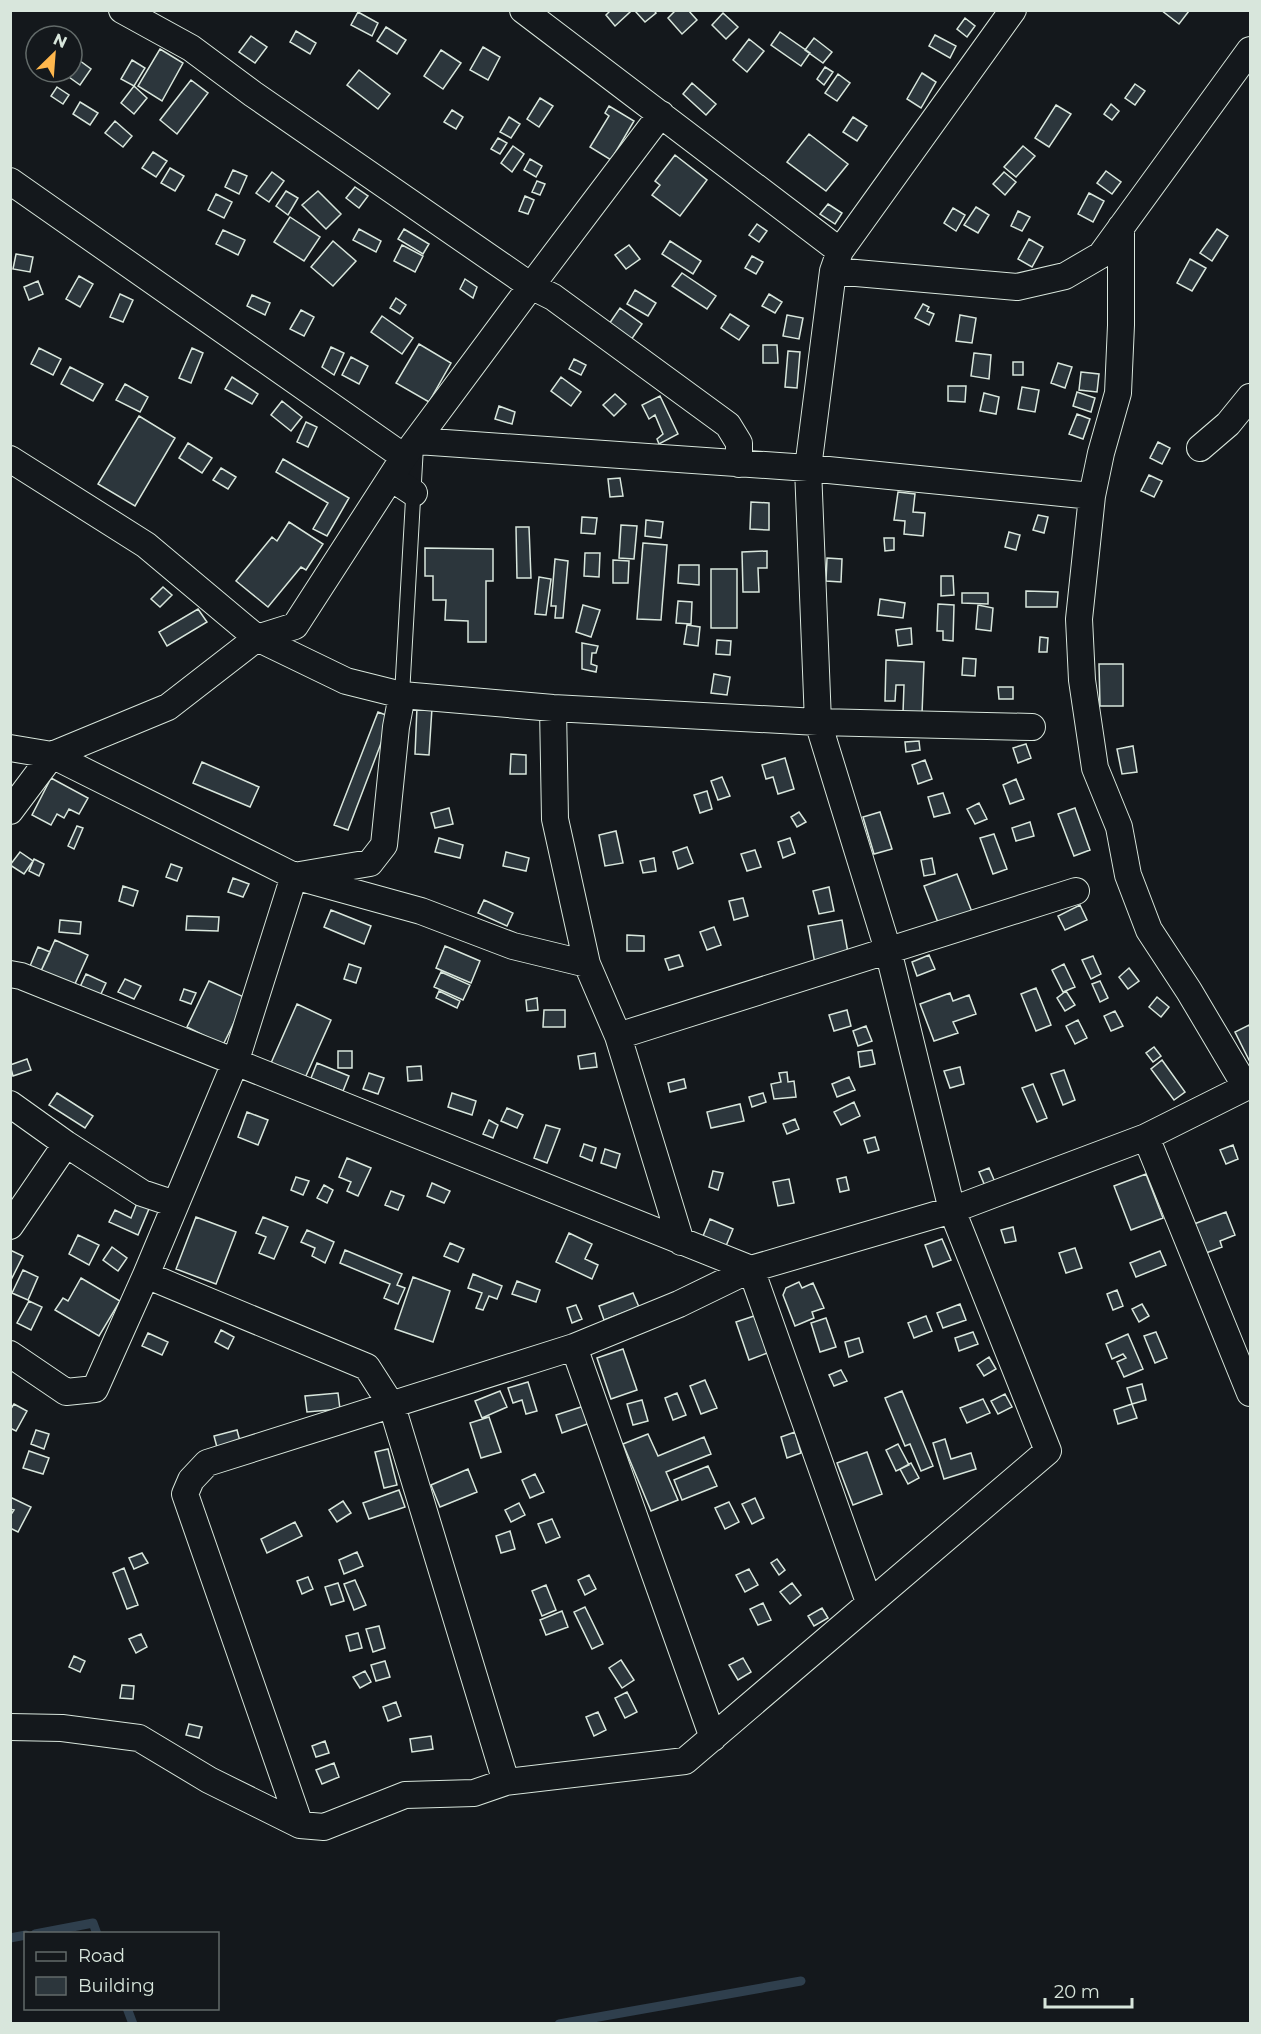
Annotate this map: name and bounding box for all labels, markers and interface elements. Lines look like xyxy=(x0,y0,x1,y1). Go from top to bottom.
north arrow xyxy=(24,24,84,84)
text: N xyxy=(50,30,70,52)
legend xyxy=(24,1932,219,2010)
text: Road xyxy=(78,1945,125,1967)
scale bar xyxy=(1045,1971,1132,2009)
text: Building xyxy=(78,1975,155,1997)
text: 20 m xyxy=(1054,1981,1100,2003)

